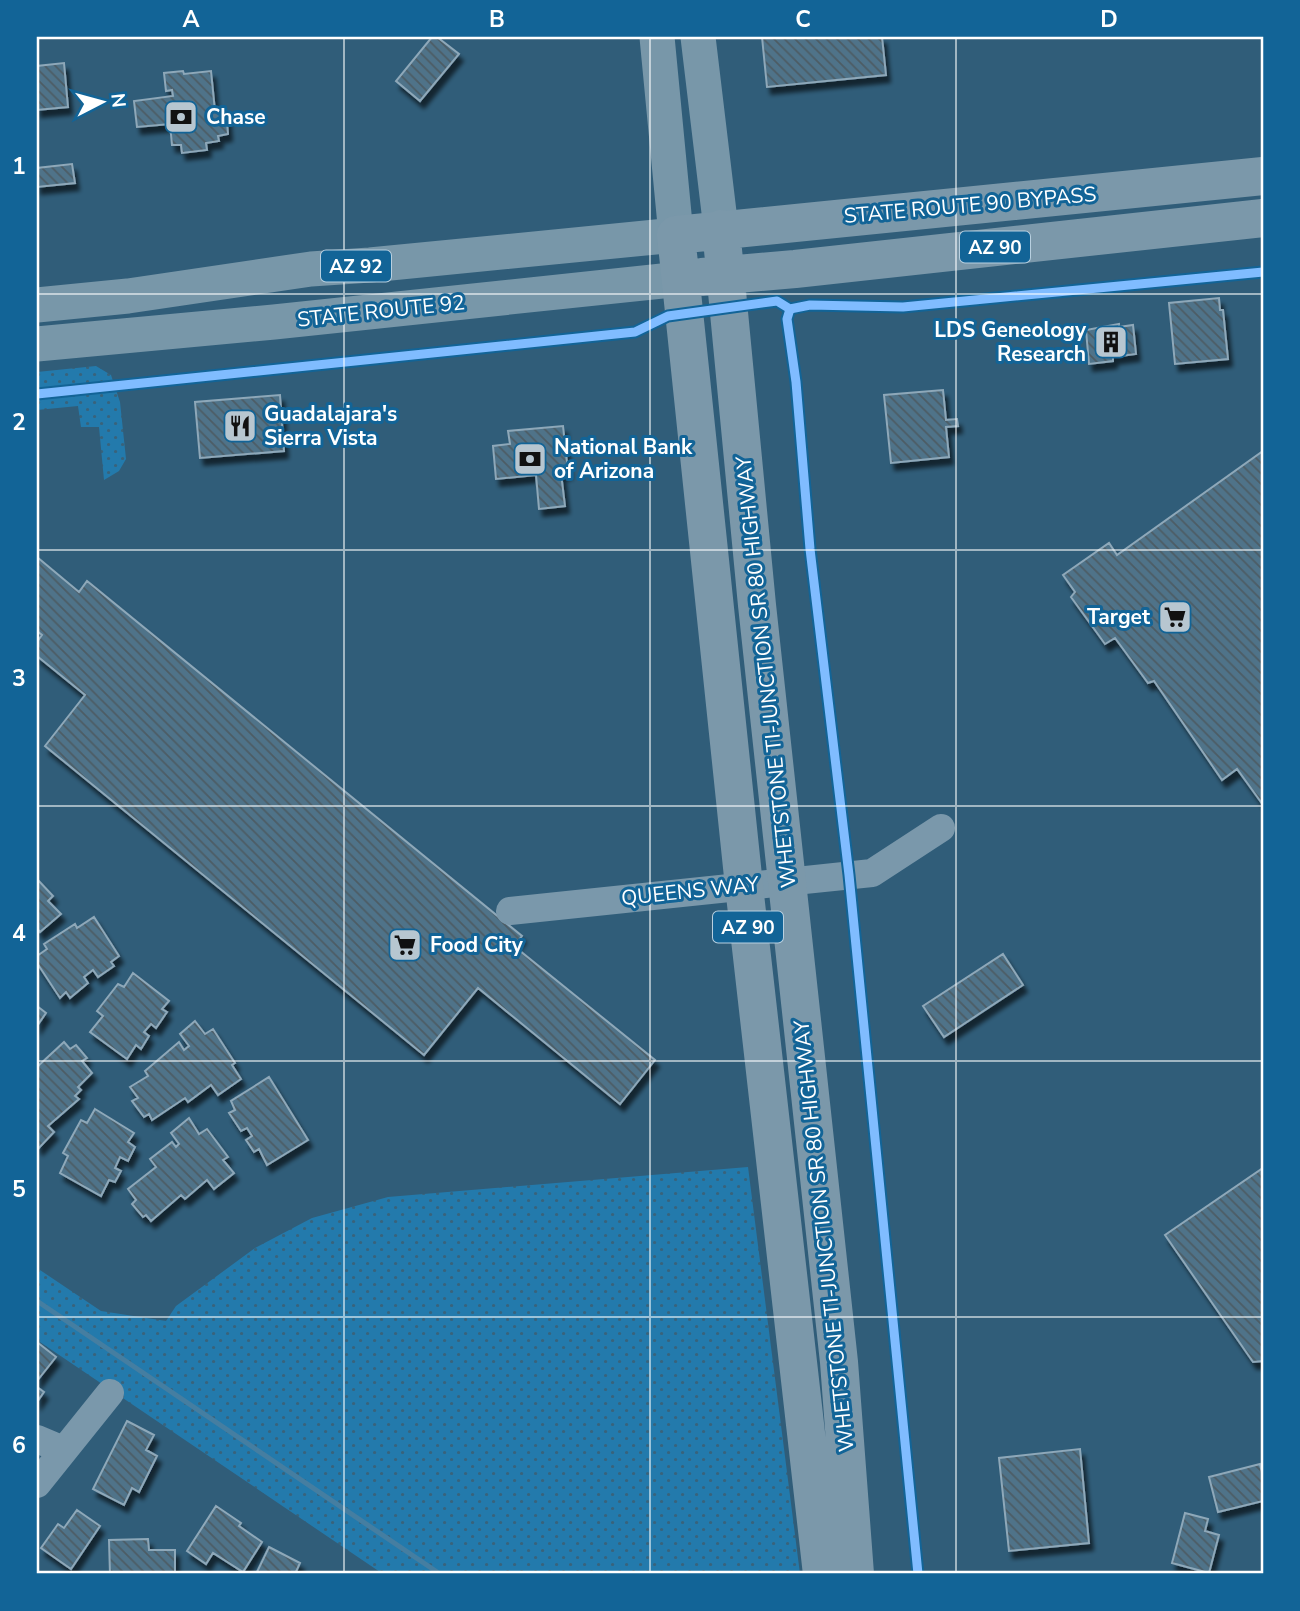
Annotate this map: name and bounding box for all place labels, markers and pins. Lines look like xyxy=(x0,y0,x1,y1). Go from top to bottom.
bank icon: Chase xyxy=(162,98,200,136)
place label: Chase xyxy=(206,103,266,131)
place label: LDS Geneology Research xyxy=(934,316,1087,368)
building icon: LDS Geneology Research xyxy=(1092,323,1130,361)
place label: Guadalajara's Sierra Vista xyxy=(264,400,397,452)
restaurant icon: Guadalajara's Sierra Vista xyxy=(221,407,259,445)
place label: National Bank of Arizona xyxy=(554,433,693,485)
bank icon: National Bank of Arizona xyxy=(511,440,549,478)
supermarket icon: Target xyxy=(1156,598,1194,636)
place label: Target xyxy=(1087,603,1151,631)
supermarket icon: Food City xyxy=(386,926,424,964)
place label: Food City xyxy=(430,931,524,959)

